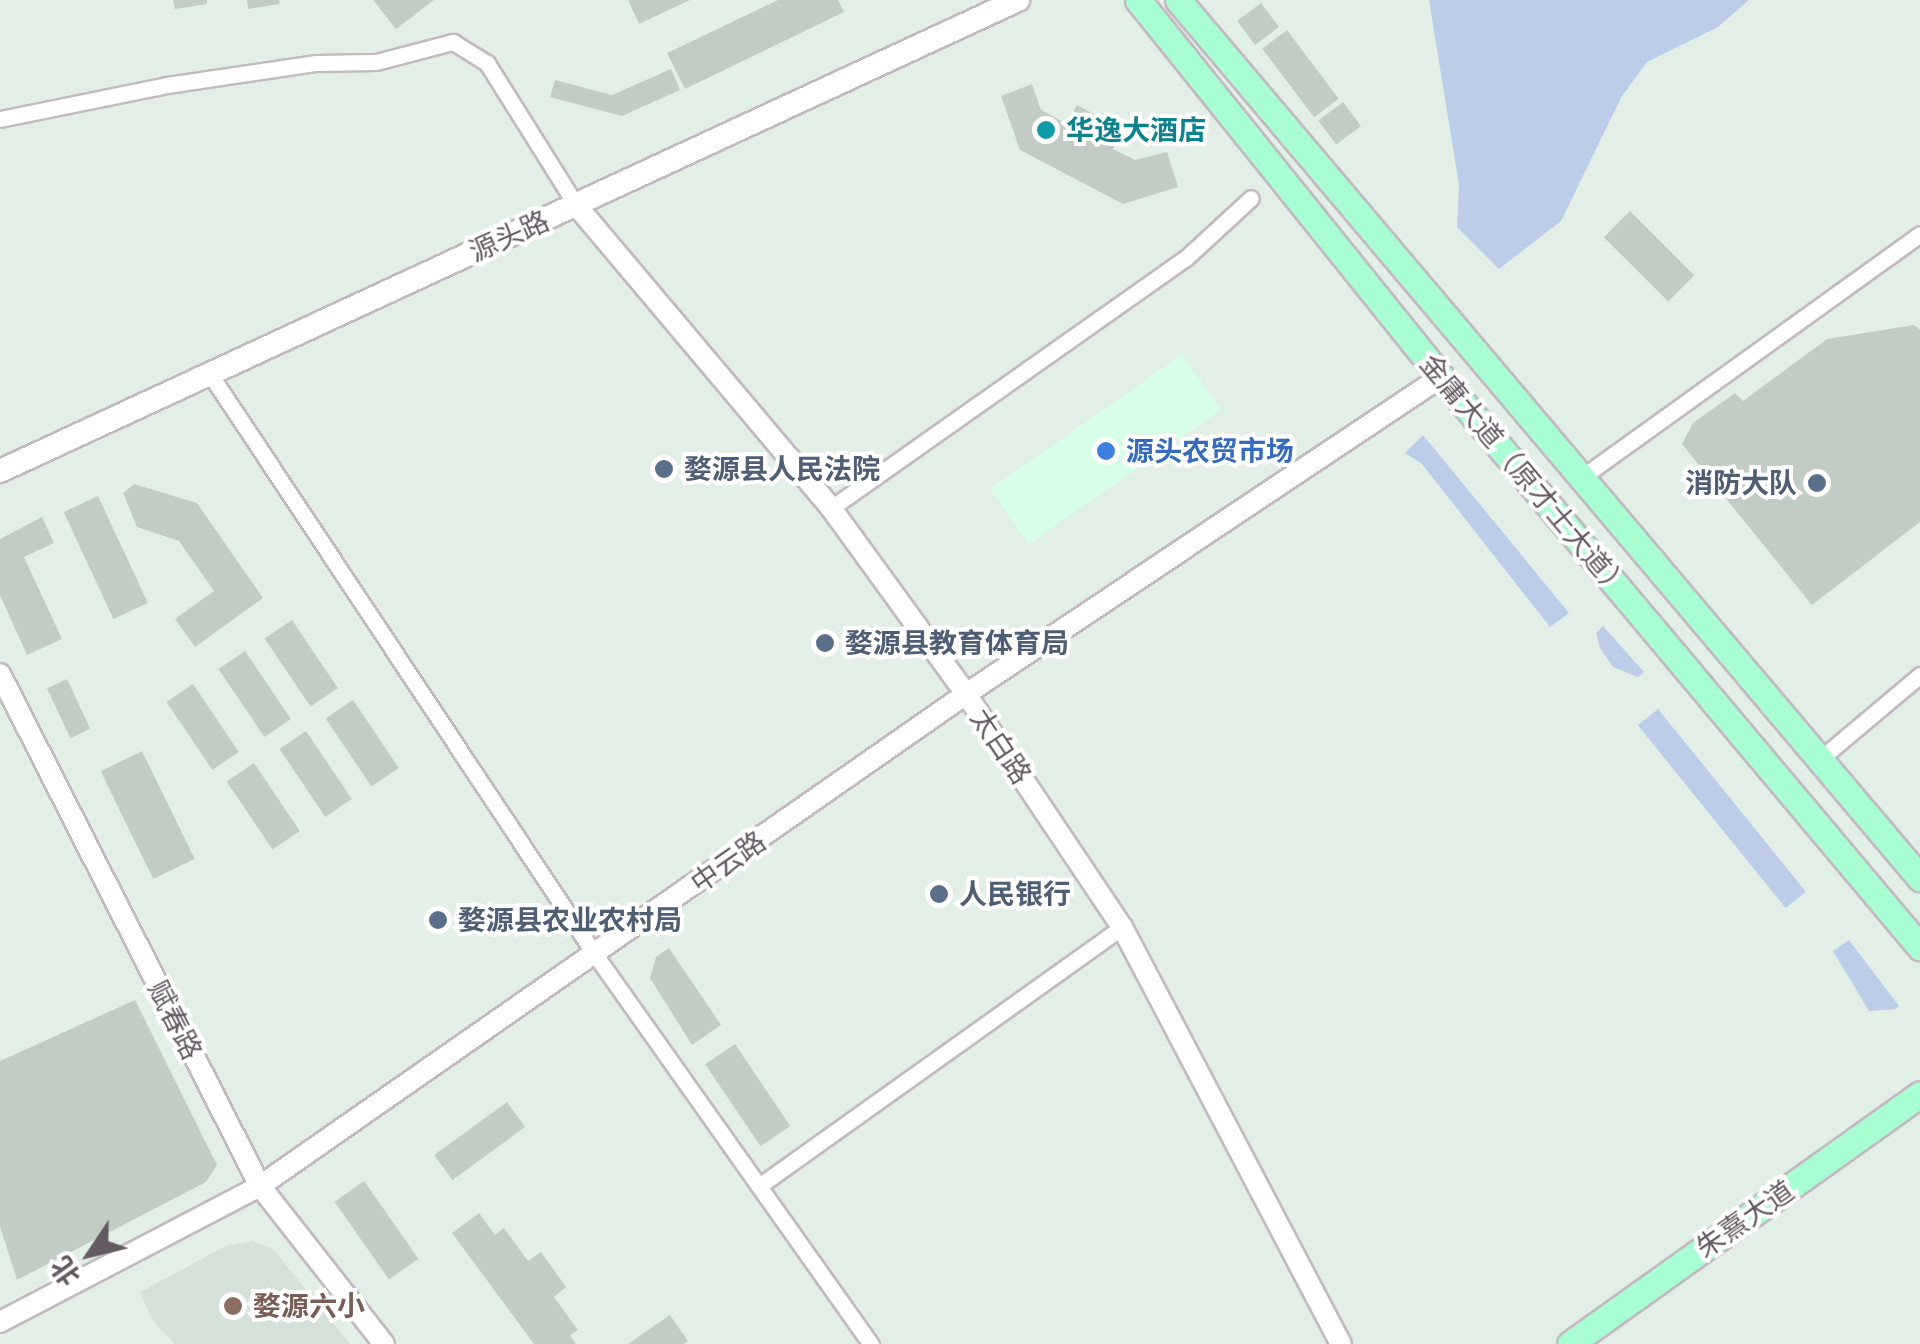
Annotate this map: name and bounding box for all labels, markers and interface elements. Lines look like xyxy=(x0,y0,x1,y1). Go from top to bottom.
place label: 华逸大酒店 xyxy=(1066,113,1206,147)
marker: 华逸大酒店 xyxy=(1035,119,1057,141)
street label: 源头路 xyxy=(464,204,554,268)
street label: 金庸大道（原才士大道） xyxy=(1413,347,1637,605)
place label: 源头农贸市场 xyxy=(1126,434,1294,468)
marker: 源头农贸市场 xyxy=(1095,440,1117,462)
place label: 婺源县人民法院 xyxy=(684,452,880,486)
marker: 婺源县人民法院 xyxy=(653,458,675,480)
place label: 消防大队 xyxy=(1685,466,1797,500)
marker: 消防大队 xyxy=(1806,472,1828,494)
place label: 婺源县教育体育局 xyxy=(845,626,1069,660)
marker: 婺源县教育体育局 xyxy=(814,632,836,654)
street label: 太白路 xyxy=(964,702,1038,790)
street label: 中云路 xyxy=(684,824,772,900)
place label: 人民银行 xyxy=(959,877,1071,911)
marker: 人民银行 xyxy=(928,883,950,905)
place label: 婺源县农业农村局 xyxy=(458,903,682,937)
marker: 婺源县农业农村局 xyxy=(427,909,449,931)
street label: 赋春路 xyxy=(141,975,209,1065)
street label: 朱熹大道 xyxy=(1689,1173,1801,1265)
north arrow xyxy=(40,1204,140,1304)
text: 北 xyxy=(43,1251,87,1292)
place label: 婺源六小 xyxy=(253,1289,365,1323)
marker: 婺源六小 xyxy=(222,1295,244,1317)

